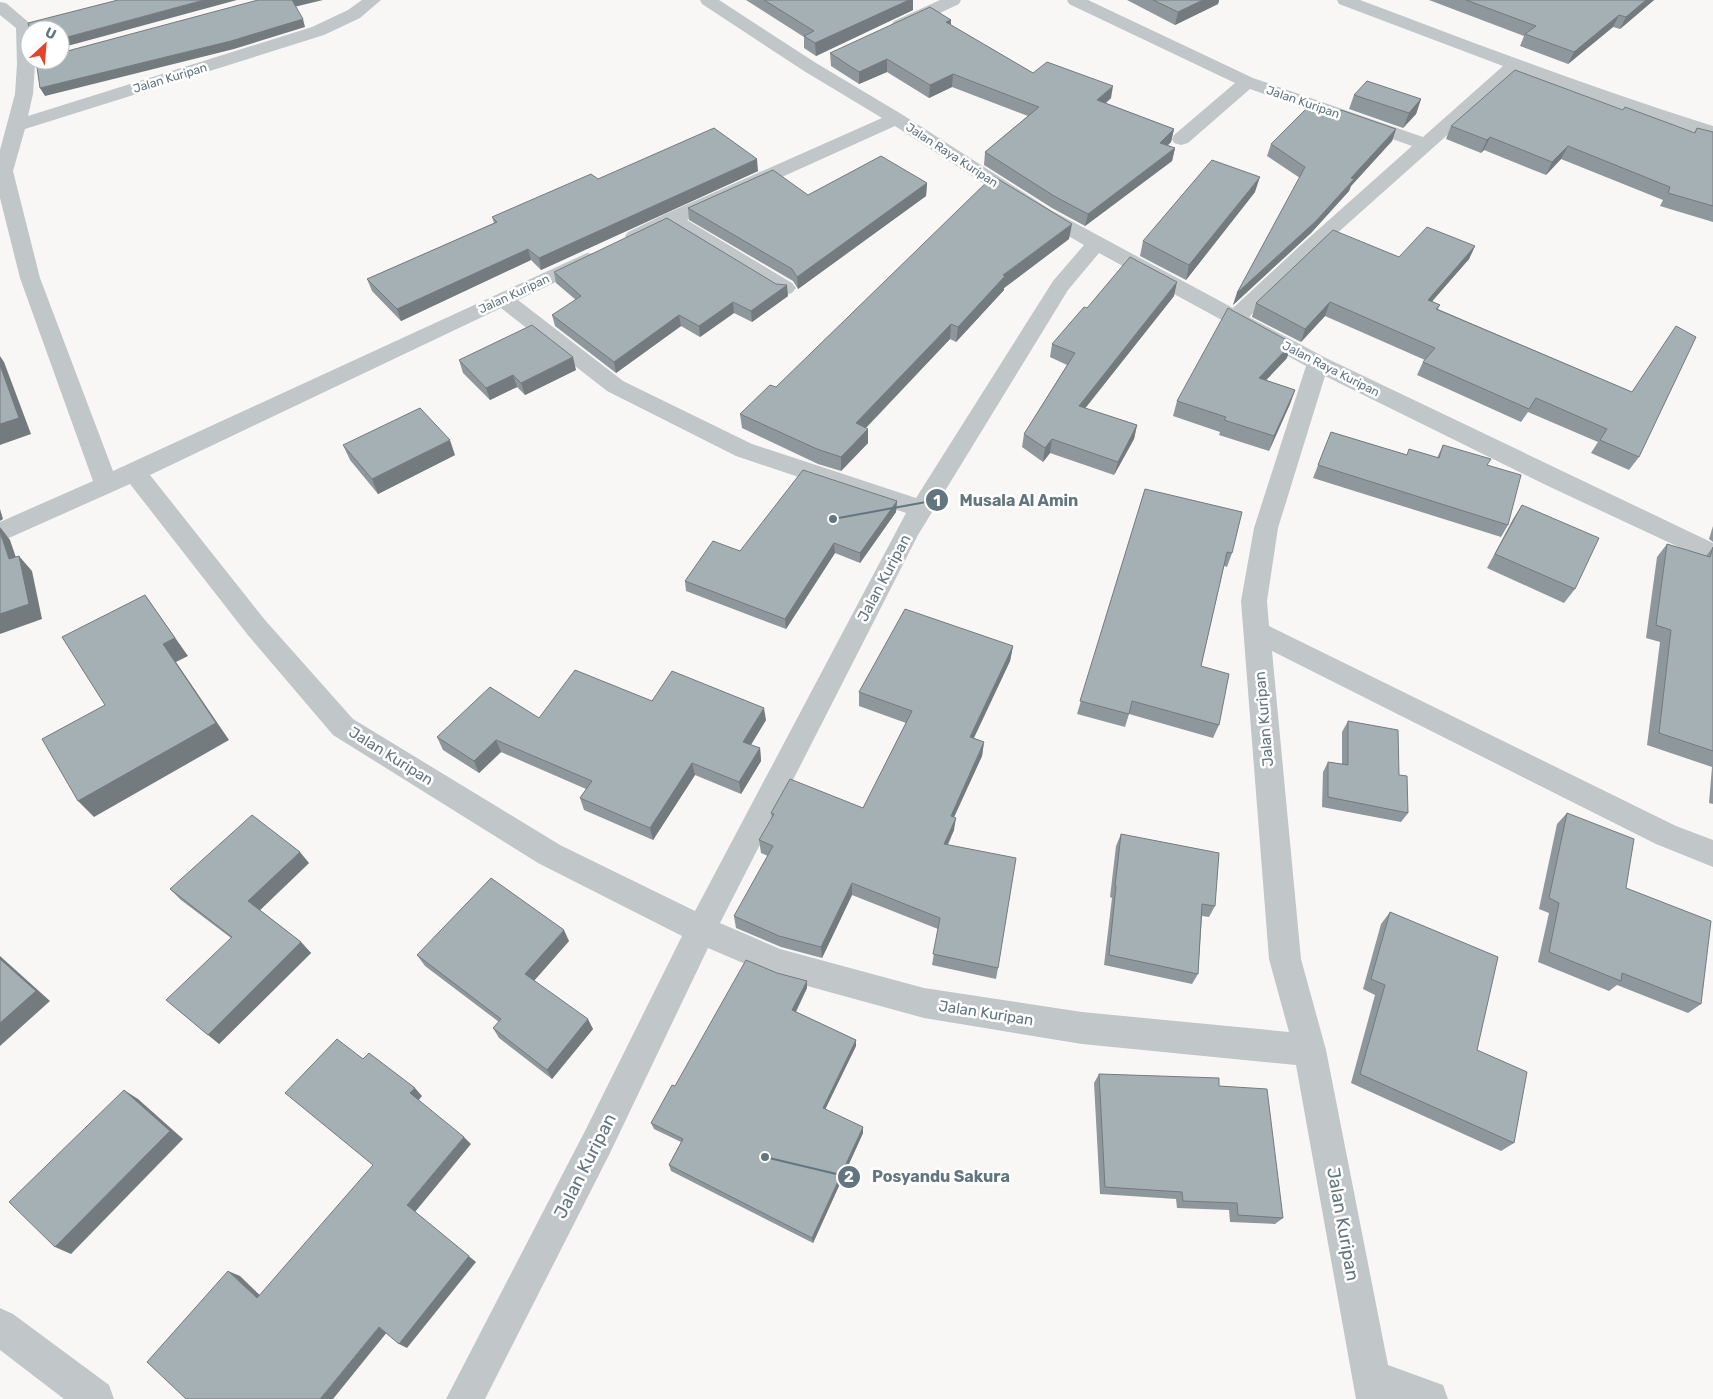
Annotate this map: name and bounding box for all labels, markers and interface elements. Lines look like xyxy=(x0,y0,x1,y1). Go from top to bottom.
north arrow xyxy=(20,20,70,70)
text: U xyxy=(42,24,59,44)
street label: Jalan Kuripan xyxy=(131,60,209,96)
street label: Jalan Kuripan xyxy=(1264,83,1342,121)
street label: Jalan Raya Kuripan xyxy=(903,120,1001,190)
street label: Jalan Kuripan xyxy=(476,271,552,317)
street label: Jalan Raya Kuripan xyxy=(1280,338,1382,400)
callout: Musala Al Amin xyxy=(925,485,1089,516)
text: Musala Al Amin xyxy=(960,491,1078,510)
text: 1 xyxy=(933,492,941,510)
street label: Jalan Kuripan xyxy=(854,531,914,625)
street label: Jalan Kuripan xyxy=(1251,671,1277,767)
street label: Jalan Kuripan xyxy=(346,723,436,789)
street label: Jalan Kuripan xyxy=(937,997,1035,1029)
street label: Jalan Kuripan xyxy=(549,1110,621,1222)
callout: Posyandu Sakura xyxy=(837,1161,1020,1192)
street label: Jalan Kuripan xyxy=(1322,1165,1364,1283)
text: Posyandu Sakura xyxy=(872,1167,1010,1186)
text: 2 xyxy=(844,1168,854,1186)

